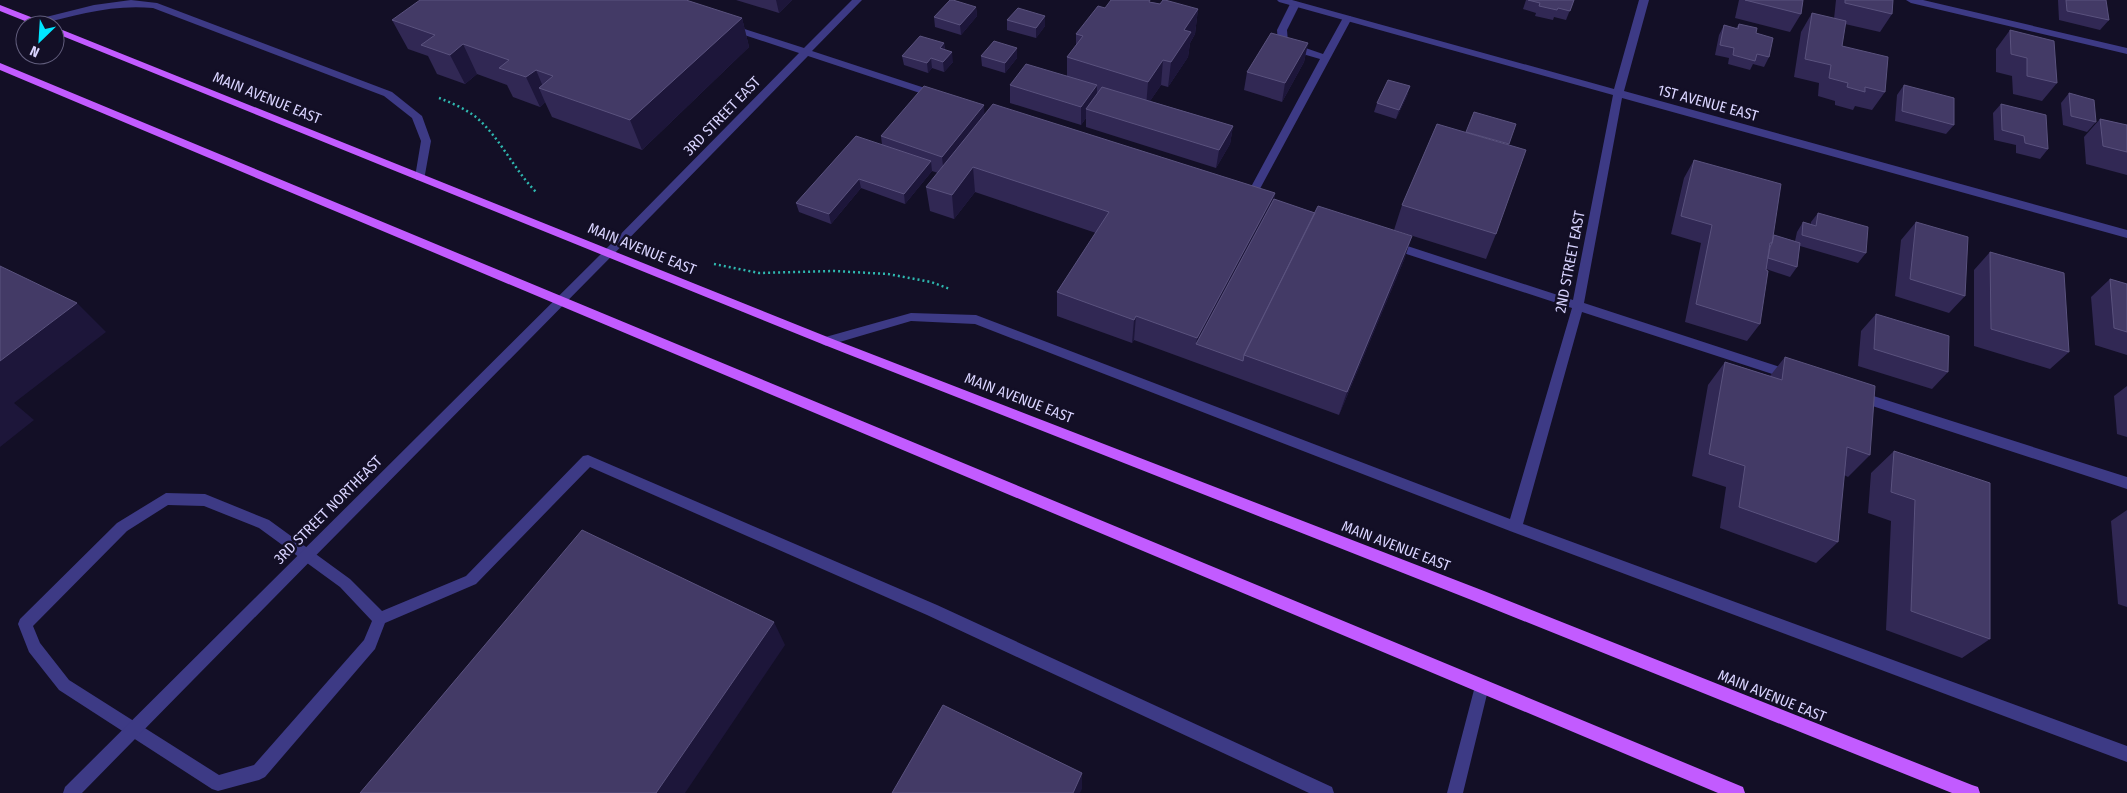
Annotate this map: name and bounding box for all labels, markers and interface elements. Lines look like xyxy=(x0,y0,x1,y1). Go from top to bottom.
north arrow xyxy=(15,15,65,65)
text: N xyxy=(27,42,42,61)
street label: MAIN AVENUE EAST xyxy=(210,68,324,128)
street label: 3RD STREET EAST xyxy=(680,73,764,159)
street label: 1ST AVENUE EAST xyxy=(1656,81,1760,125)
street label: 2ND STREET EAST xyxy=(1551,209,1589,315)
street label: MAIN AVENUE EAST xyxy=(585,219,699,279)
street label: MAIN AVENUE EAST xyxy=(962,369,1076,427)
street label: 3RD STREET NORTHEAST xyxy=(270,452,386,568)
street label: MAIN AVENUE EAST xyxy=(1339,517,1453,575)
street label: MAIN AVENUE EAST xyxy=(1715,666,1829,726)

